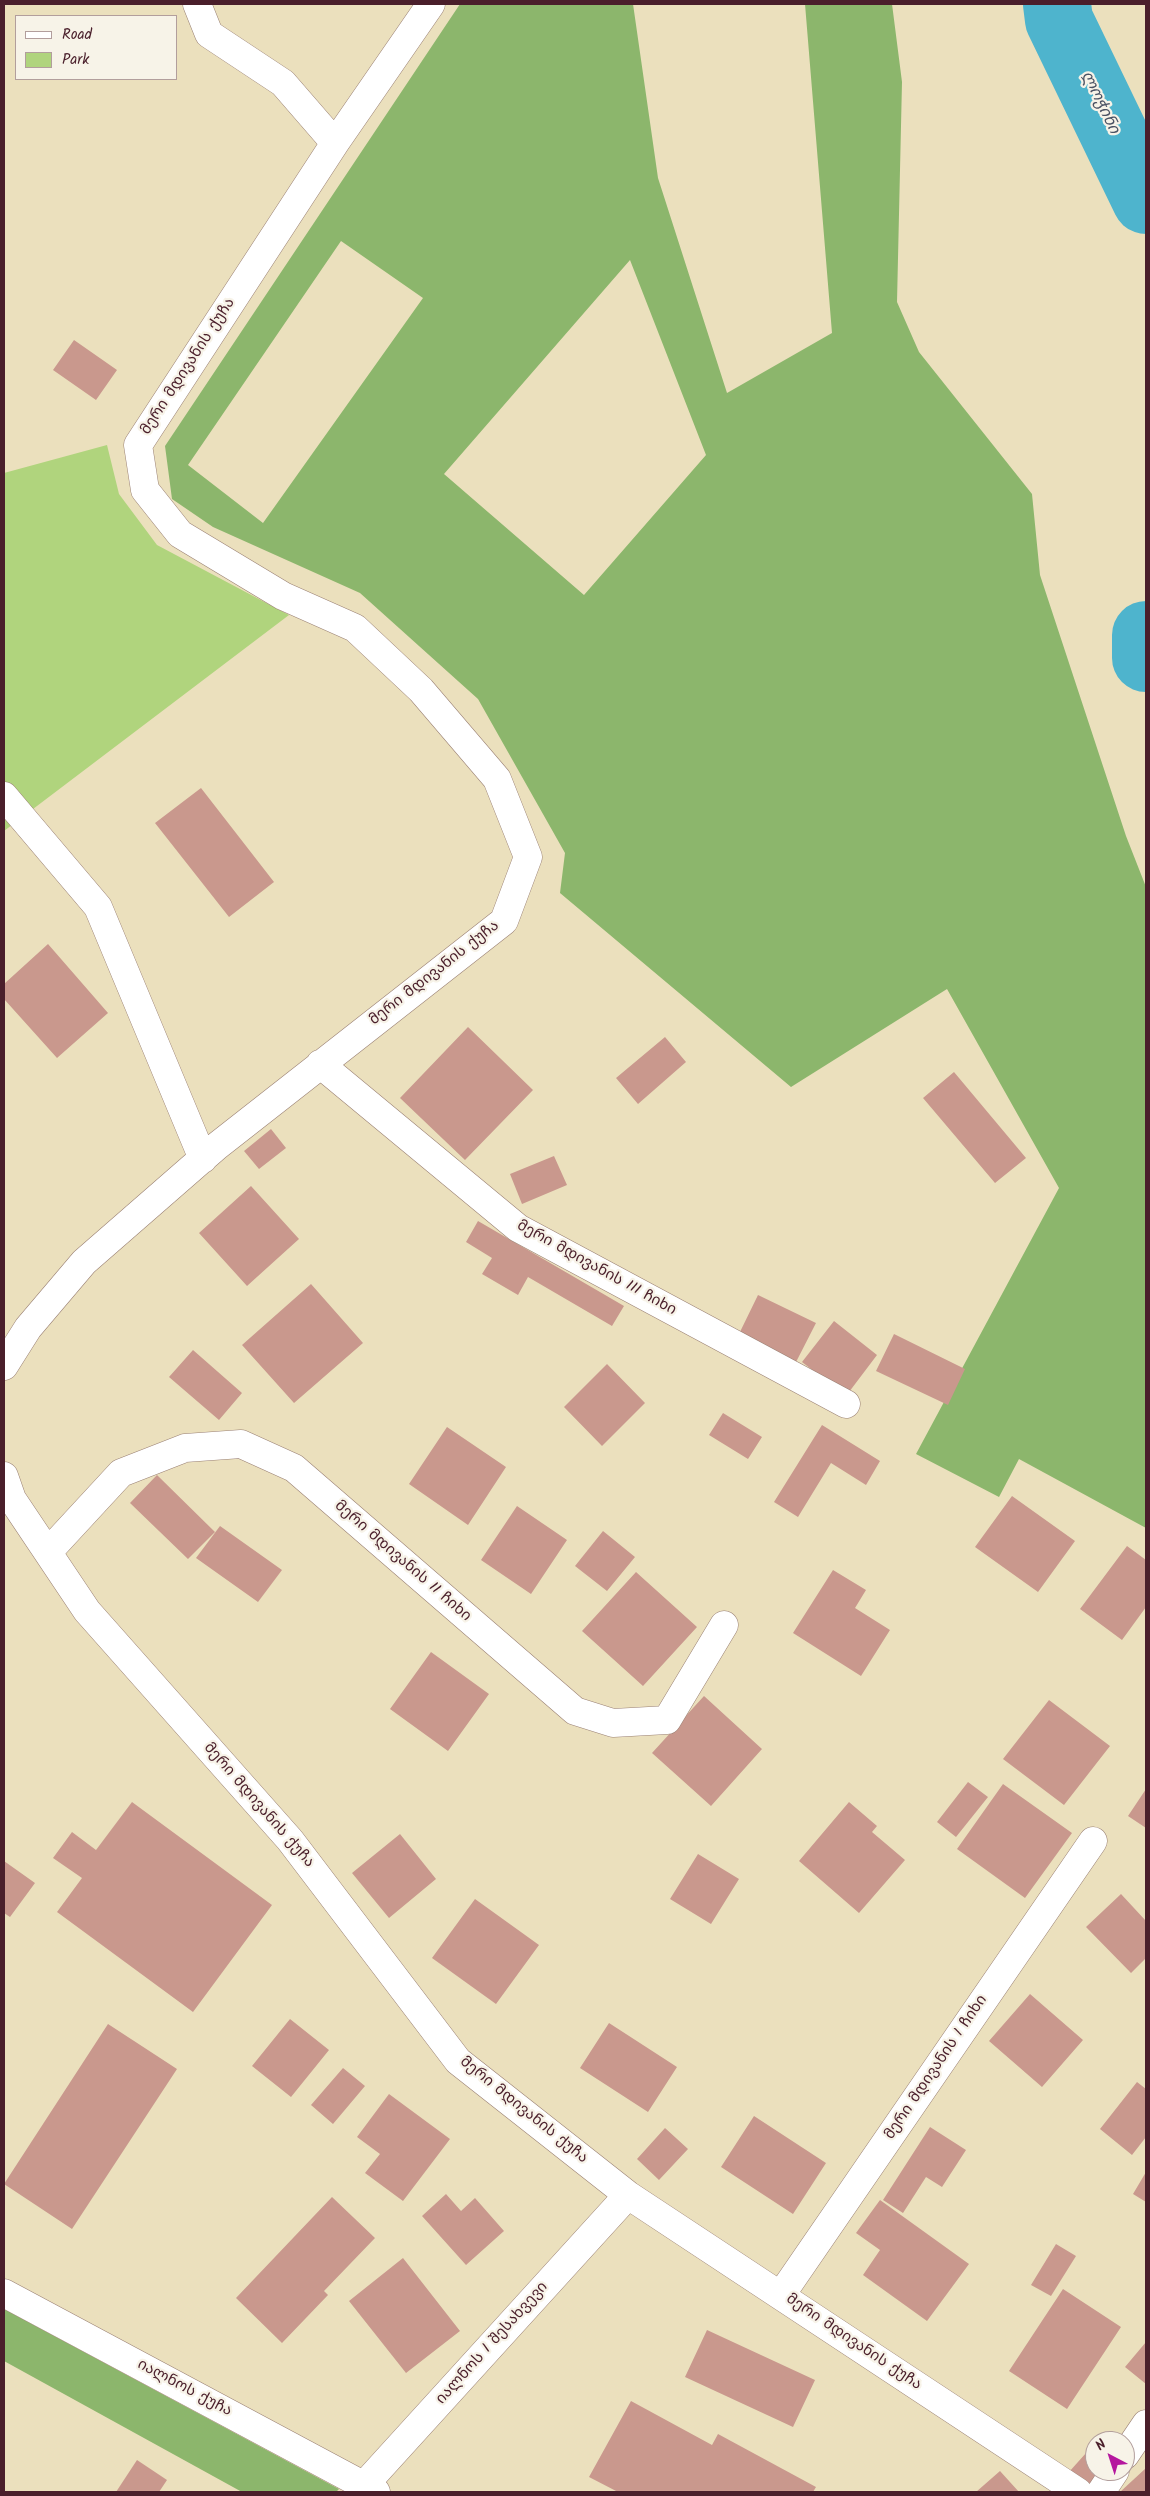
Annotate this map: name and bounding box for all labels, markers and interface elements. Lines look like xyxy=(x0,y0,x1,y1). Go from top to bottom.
legend xyxy=(15,15,178,80)
text: Road xyxy=(62,23,92,47)
text: Park xyxy=(62,48,89,72)
water label: ლოჭინი xyxy=(1076,69,1122,137)
street label: მერი მდივანის ქუჩა xyxy=(138,295,240,439)
street label: მერი მდივანის ქუჩა xyxy=(367,918,503,1030)
street label: მერი მდივანის III ჩიხი xyxy=(513,1218,679,1320)
street label: მერი მდივანის II ჩიხი xyxy=(330,1498,474,1626)
street label: მერი მდივანის ქუჩა xyxy=(199,1740,317,1872)
street label: მერი მდივანის I ჩიხი xyxy=(882,1992,992,2144)
street label: მერი მდივანის ქუჩა xyxy=(455,2054,591,2168)
street label: იალნოს I შესახვევი xyxy=(433,2279,553,2409)
street label: მერი მდივანის ქუჩა xyxy=(782,2291,924,2395)
street label: იალნოს ქუჩა xyxy=(134,2357,234,2421)
north arrow xyxy=(1085,2431,1135,2481)
text: N xyxy=(1091,2434,1111,2457)

